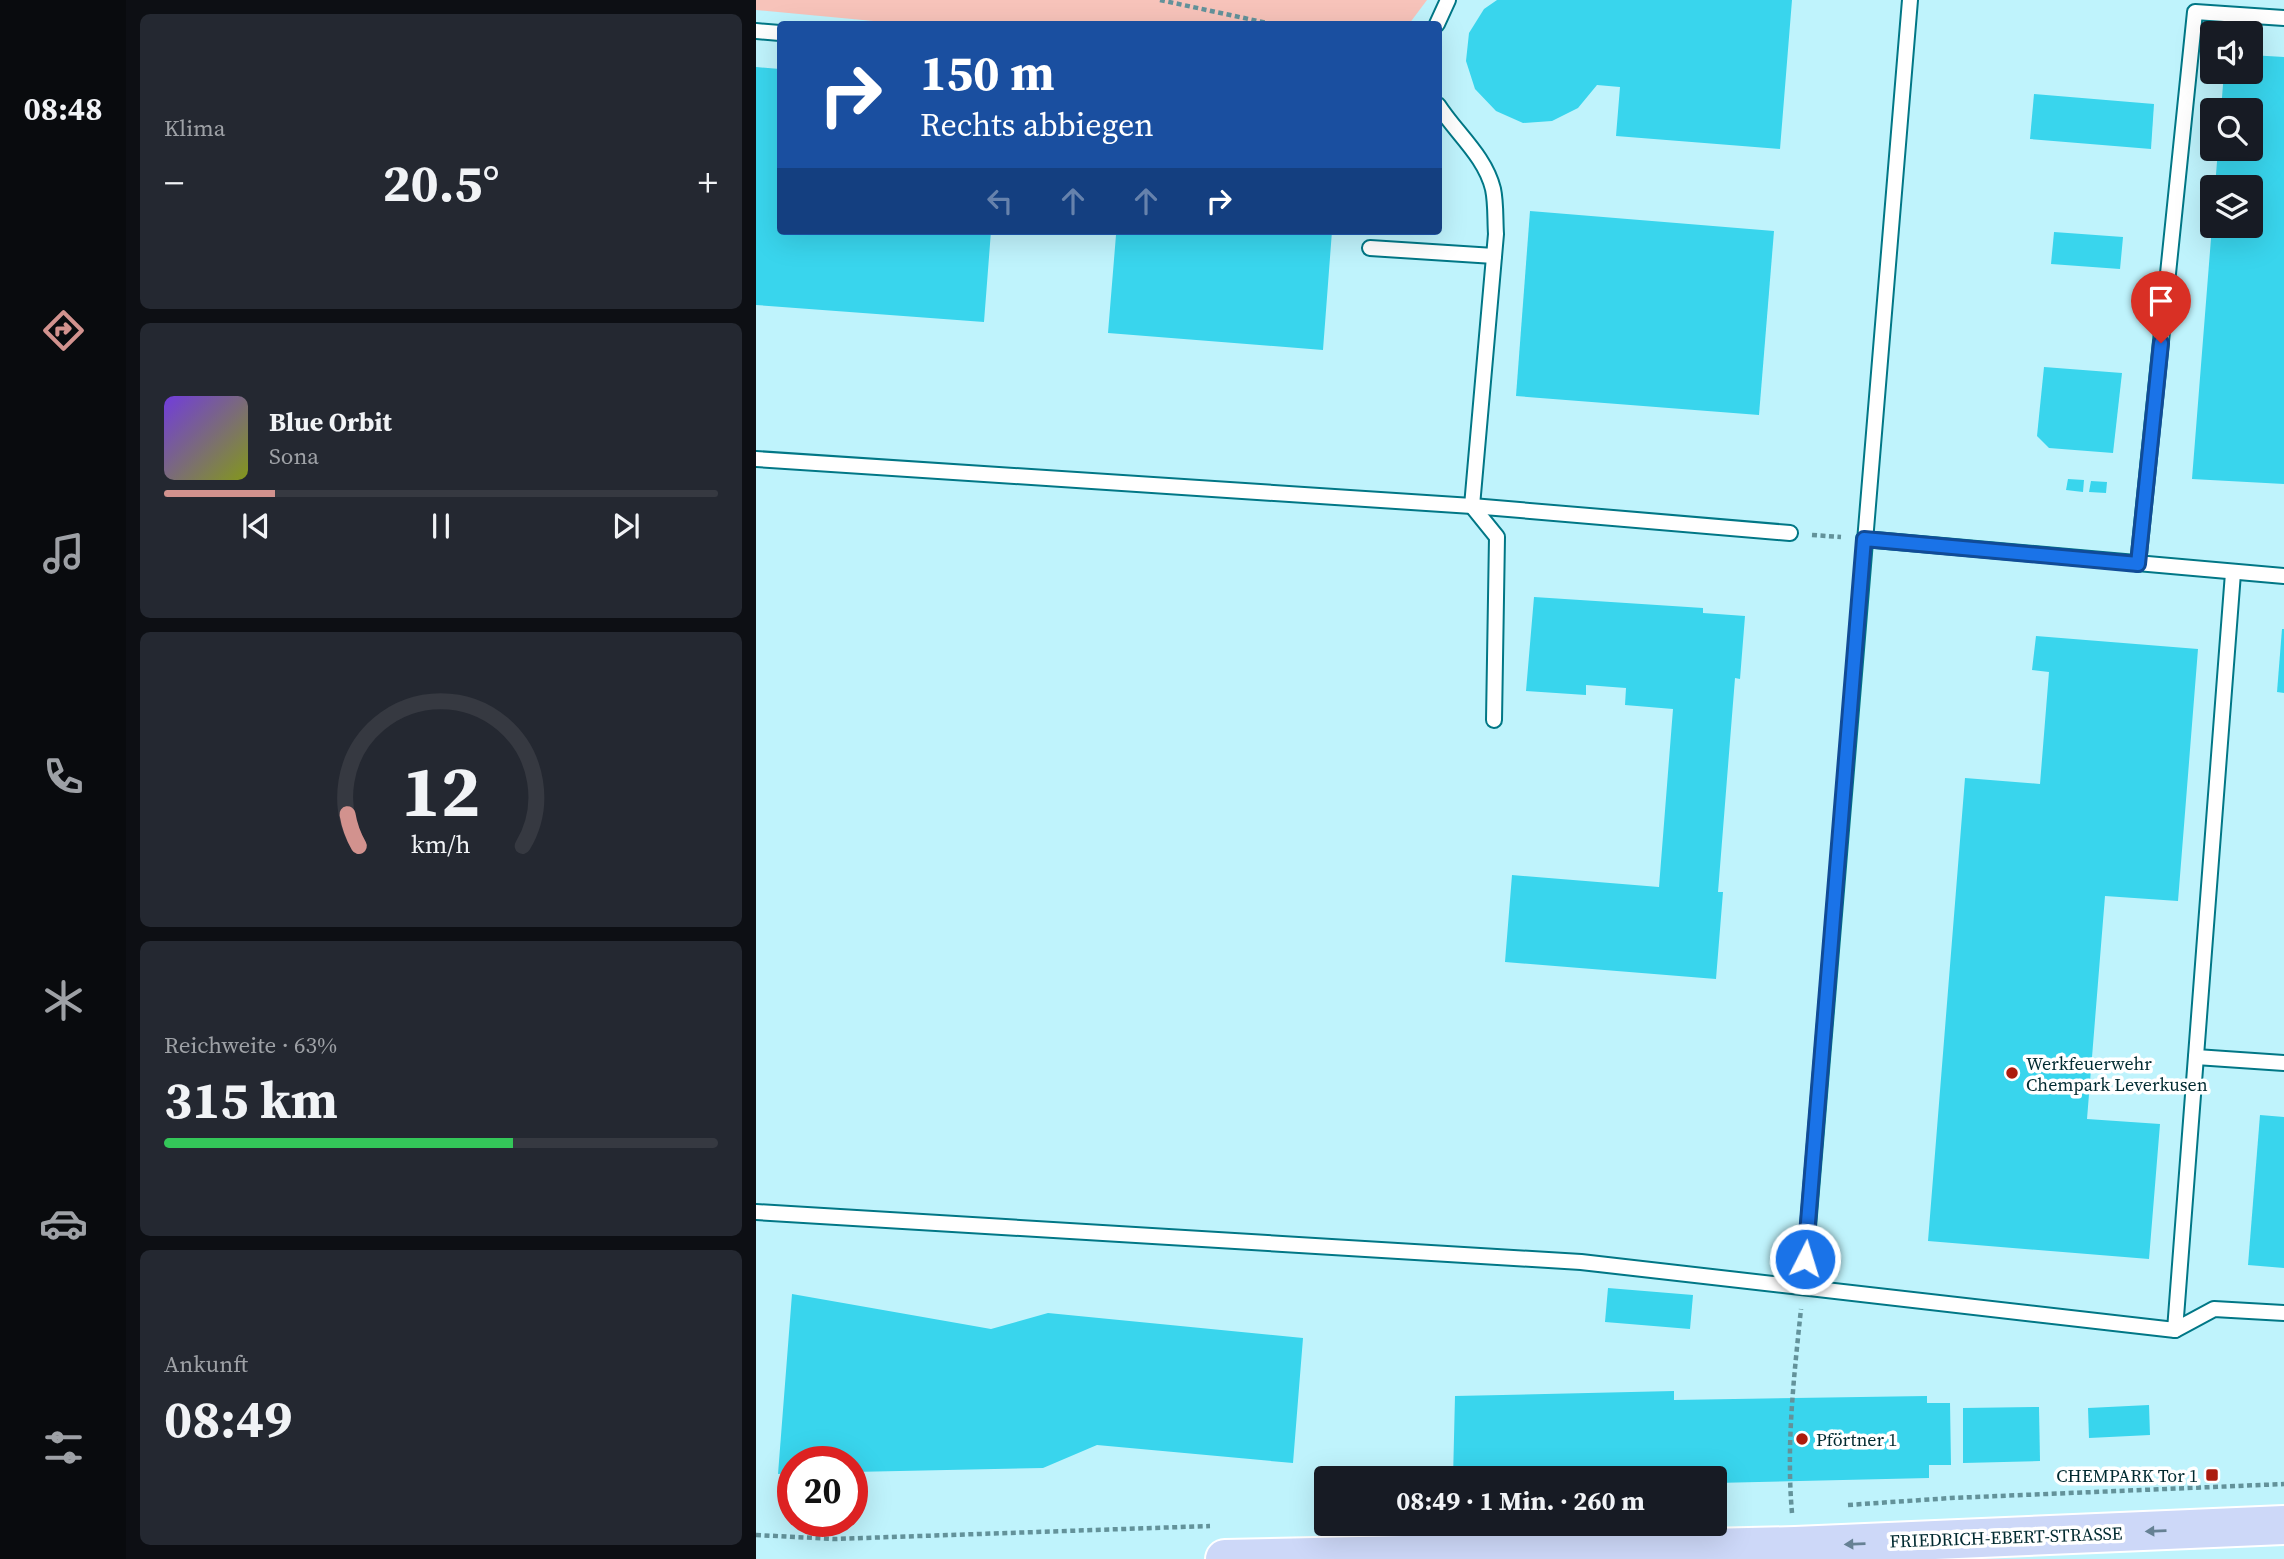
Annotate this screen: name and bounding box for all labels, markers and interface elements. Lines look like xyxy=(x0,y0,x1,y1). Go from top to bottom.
map controls xyxy=(2200,21,2263,238)
button: sound xyxy=(2200,21,2263,84)
text: 150 m xyxy=(920,39,1055,106)
icon: right xyxy=(805,49,896,140)
text: 08:48 xyxy=(24,87,102,131)
button: search xyxy=(2200,98,2263,161)
text: Rechts abbiegen xyxy=(920,103,1154,147)
text: Klima xyxy=(164,112,225,144)
text: 20.5° xyxy=(382,147,500,218)
text: − xyxy=(164,157,184,209)
text: + xyxy=(698,157,718,209)
button: layers xyxy=(2200,175,2263,238)
icon: left xyxy=(981,182,1019,220)
icon: ahead xyxy=(1054,182,1092,220)
icon: ahead xyxy=(1127,182,1165,220)
icon: right xyxy=(1200,182,1238,220)
pin xyxy=(2131,271,2191,343)
icon: arrive xyxy=(2142,282,2180,320)
icon: directions xyxy=(39,306,88,355)
text: Blue Orbit xyxy=(269,404,392,440)
text: Sona xyxy=(269,440,319,472)
icon: previous xyxy=(237,507,275,545)
icon: pause xyxy=(422,507,460,545)
icon: next xyxy=(607,507,645,545)
icon: music xyxy=(39,529,88,578)
text: 12 xyxy=(402,741,480,840)
icon: phone xyxy=(39,752,88,801)
text: km/h xyxy=(411,826,471,860)
icon: climate xyxy=(39,976,88,1025)
text: Reichweite · 63% xyxy=(164,1029,337,1061)
place label: Werkfeuerwehr Chempark Leverkusen xyxy=(2026,1051,2208,1097)
text: 315 km xyxy=(164,1064,338,1135)
marker: Werkfeuerwehr Chempark Leverkusen xyxy=(2004,1065,2020,1081)
icon: car xyxy=(39,1199,88,1248)
position arrow xyxy=(1768,1222,1842,1296)
text: Ankunft xyxy=(164,1348,248,1380)
text: 08:49 xyxy=(164,1383,292,1454)
icon: filters xyxy=(39,1423,88,1472)
place label: Pförtner 1 xyxy=(1816,1427,1897,1452)
marker: Pförtner 1 xyxy=(1794,1431,1810,1447)
speed limit sign: 20 xyxy=(777,1446,868,1537)
place label: CHEMPARK Tor 1 xyxy=(2056,1463,2198,1488)
marker: CHEMPARK Tor 1 xyxy=(2204,1467,2220,1483)
text: 08:49 · 1 Min. · 260 m xyxy=(1396,1483,1645,1519)
street label: FRIEDRICH-EBERT-STRASSE xyxy=(1889,1520,2123,1554)
one-way arrow xyxy=(2144,1526,2166,1537)
one-way arrow xyxy=(1844,1538,1866,1549)

